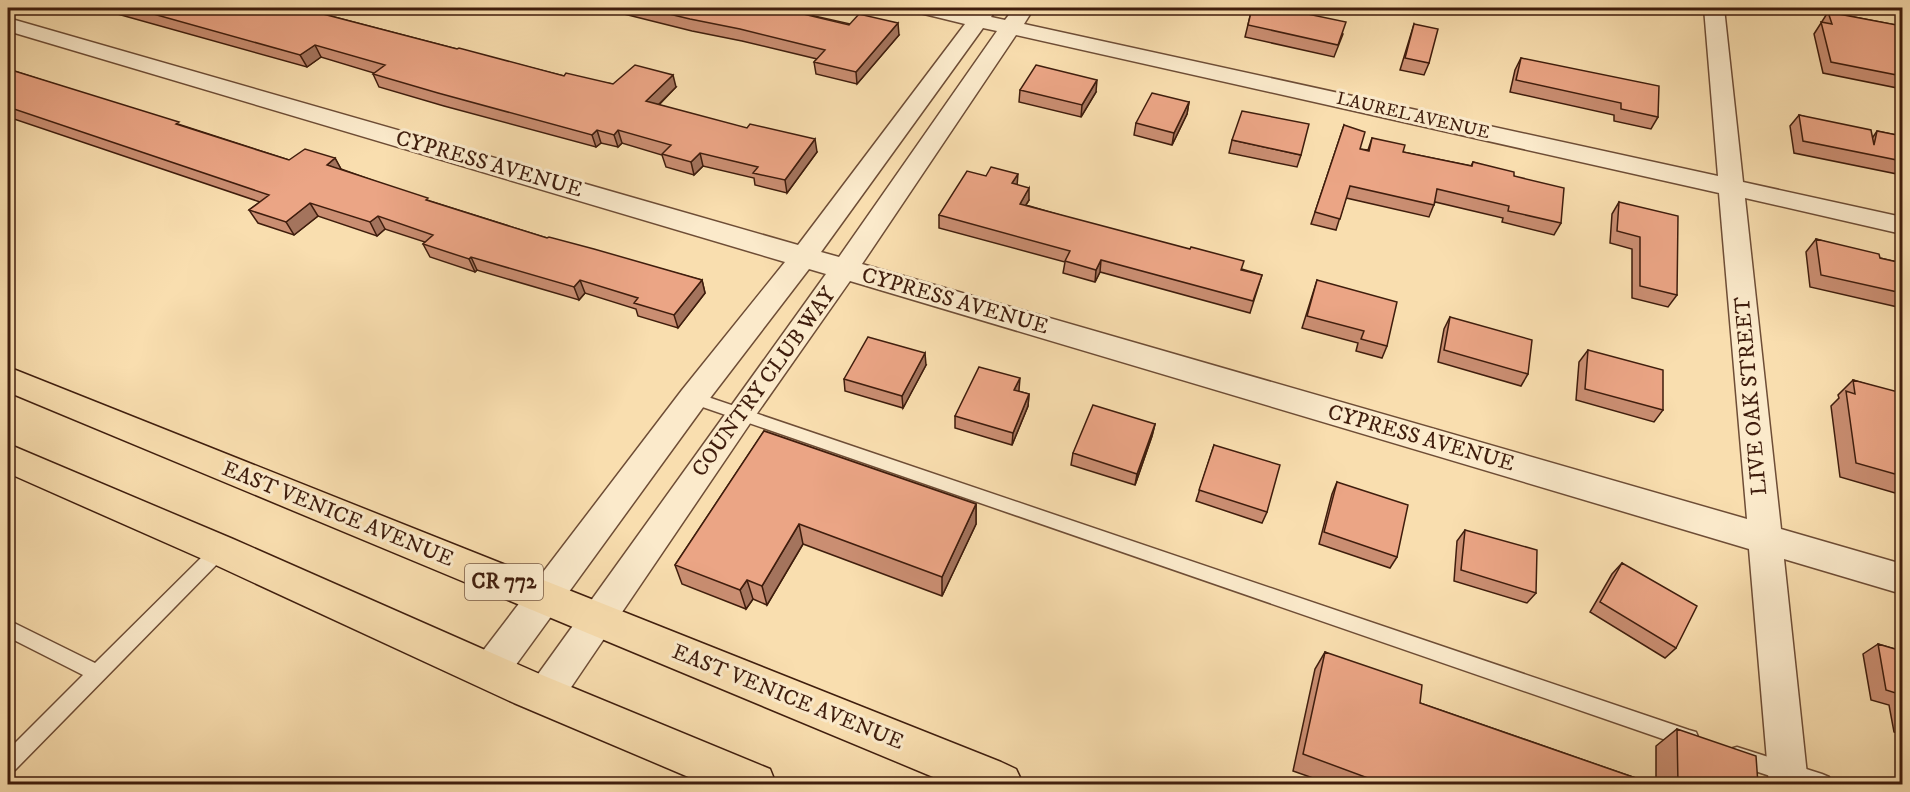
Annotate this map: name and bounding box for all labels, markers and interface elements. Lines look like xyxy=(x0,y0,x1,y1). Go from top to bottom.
street label: LAUREL AVENUE xyxy=(1334,88,1492,144)
street label: CYPRESS AVENUE xyxy=(393,124,585,204)
street label: CYPRESS AVENUE xyxy=(859,261,1051,341)
street label: COUNTRY CLUB WAY xyxy=(686,281,842,482)
street label: LIVE OAK STREET xyxy=(1729,295,1773,496)
street label: CYPRESS AVENUE xyxy=(1325,398,1517,478)
street label: EAST VENICE AVENUE xyxy=(218,455,458,573)
road number: CR 772 xyxy=(465,564,543,600)
street label: EAST VENICE AVENUE xyxy=(668,638,908,756)

